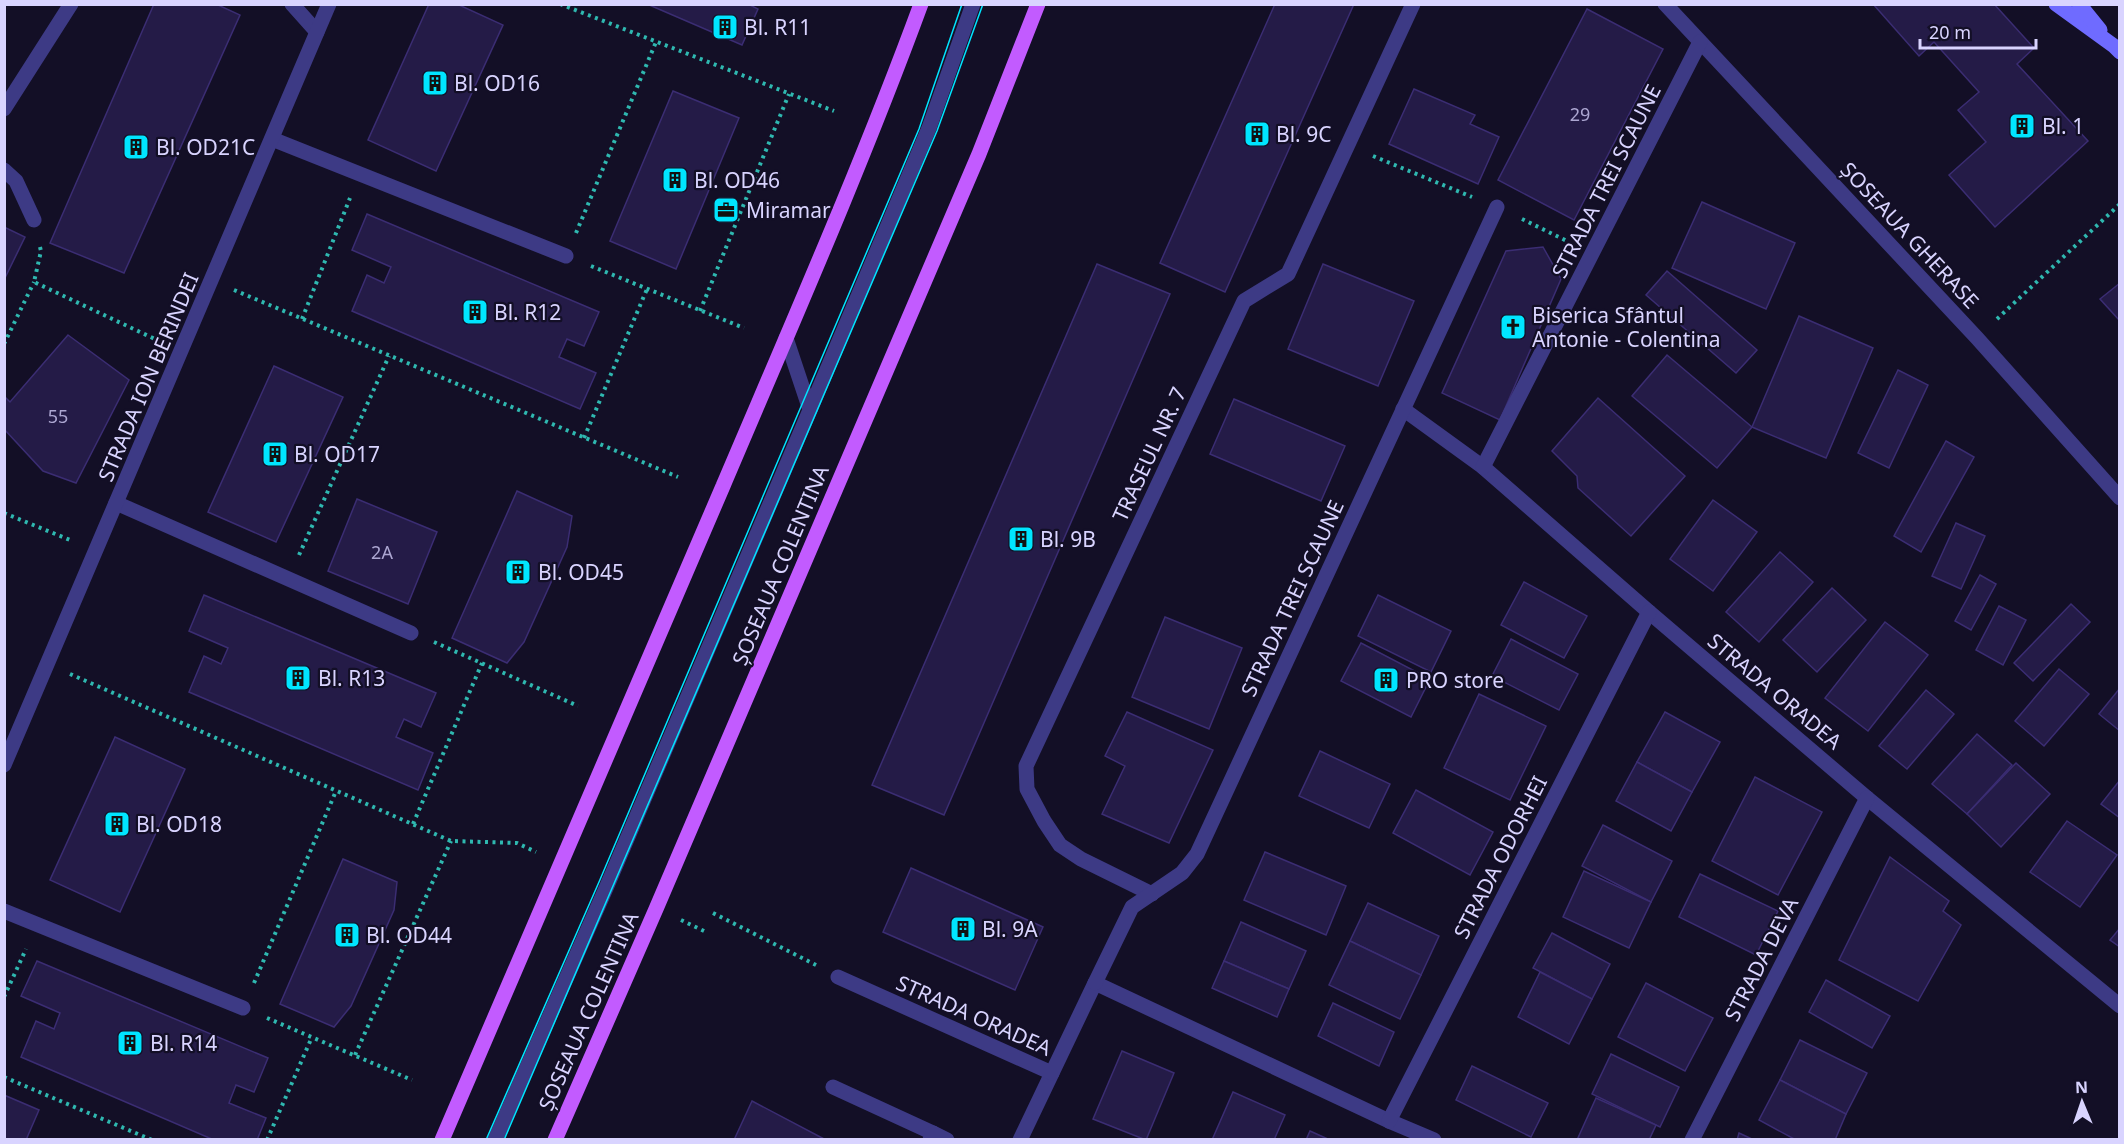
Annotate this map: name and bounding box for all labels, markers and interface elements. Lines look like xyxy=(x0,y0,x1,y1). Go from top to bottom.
building icon: Bl. R11 xyxy=(710,12,740,42)
scale bar xyxy=(1920,12,2036,50)
place label: Bl. R11 xyxy=(744,13,811,41)
text: 20 m xyxy=(1929,20,1971,44)
building icon: Bl. OD16 xyxy=(420,68,450,98)
place label: Bl. OD16 xyxy=(454,69,540,97)
street label: STRADA TREI SCAUNE xyxy=(1545,79,1667,283)
house number: 29 xyxy=(1570,102,1590,126)
building icon: Bl. 1 xyxy=(2007,111,2037,141)
place label: Bl. 1 xyxy=(2042,112,2084,140)
building icon: Bl. 9C xyxy=(1242,119,1272,149)
place label: Bl. 9C xyxy=(1276,120,1331,148)
building icon: Bl. OD21C xyxy=(121,132,151,162)
place label: Bl. OD21C xyxy=(156,133,255,161)
street label: ȘOSEAUA GHERASE xyxy=(1835,156,1985,314)
building icon: Bl. OD46 xyxy=(660,165,690,195)
place label: Bl. OD46 xyxy=(694,166,780,194)
office icon: Miramar xyxy=(711,195,741,225)
place label: Miramar xyxy=(746,196,831,224)
street label: STRADA ION BERINDEI xyxy=(91,268,205,486)
building icon: Bl. R12 xyxy=(460,297,490,327)
place label: Bl. R12 xyxy=(494,298,561,326)
place label: Biserica Sfântul Antonie - Colentina xyxy=(1532,301,1721,353)
church icon: Biserica Sfântul Antonie - Colentina xyxy=(1498,312,1528,342)
street label: TRASEUL NR. 7 xyxy=(1106,382,1192,526)
house number: 55 xyxy=(48,404,68,428)
building icon: Bl. OD17 xyxy=(260,439,290,469)
place label: Bl. OD17 xyxy=(294,440,380,468)
street label: ȘOSEAUA COLENTINA xyxy=(725,460,835,669)
street label: STRADA TREI SCAUNE xyxy=(1234,495,1350,701)
building icon: Bl. 9B xyxy=(1006,524,1036,554)
place label: Bl. 9B xyxy=(1040,525,1096,553)
house number: 2A xyxy=(371,540,393,564)
building icon: Bl. OD45 xyxy=(503,557,533,587)
place label: Bl. OD45 xyxy=(538,558,624,586)
street label: STRADA ORADEA xyxy=(1702,627,1848,756)
building icon: Bl. R13 xyxy=(283,663,313,693)
place label: Bl. R13 xyxy=(318,664,385,692)
building icon: PRO store xyxy=(1371,665,1401,695)
place label: PRO store xyxy=(1406,666,1504,694)
street label: STRADA ODORHEI xyxy=(1447,771,1553,943)
building icon: Bl. OD18 xyxy=(102,809,132,839)
place label: Bl. OD18 xyxy=(136,810,222,838)
street label: STRADA DEVA xyxy=(1718,892,1805,1026)
street label: ȘOSEAUA COLENTINA xyxy=(532,907,645,1115)
building icon: Bl. 9A xyxy=(948,914,978,944)
place label: Bl. 9A xyxy=(982,915,1038,943)
building icon: Bl. OD44 xyxy=(332,920,362,950)
place label: Bl. OD44 xyxy=(366,921,452,949)
street label: STRADA ORADEA xyxy=(892,968,1056,1062)
building icon: Bl. R14 xyxy=(115,1028,145,1058)
place label: Bl. R14 xyxy=(150,1029,217,1057)
north arrow xyxy=(2052,1072,2112,1132)
text: N xyxy=(2075,1076,2088,1098)

